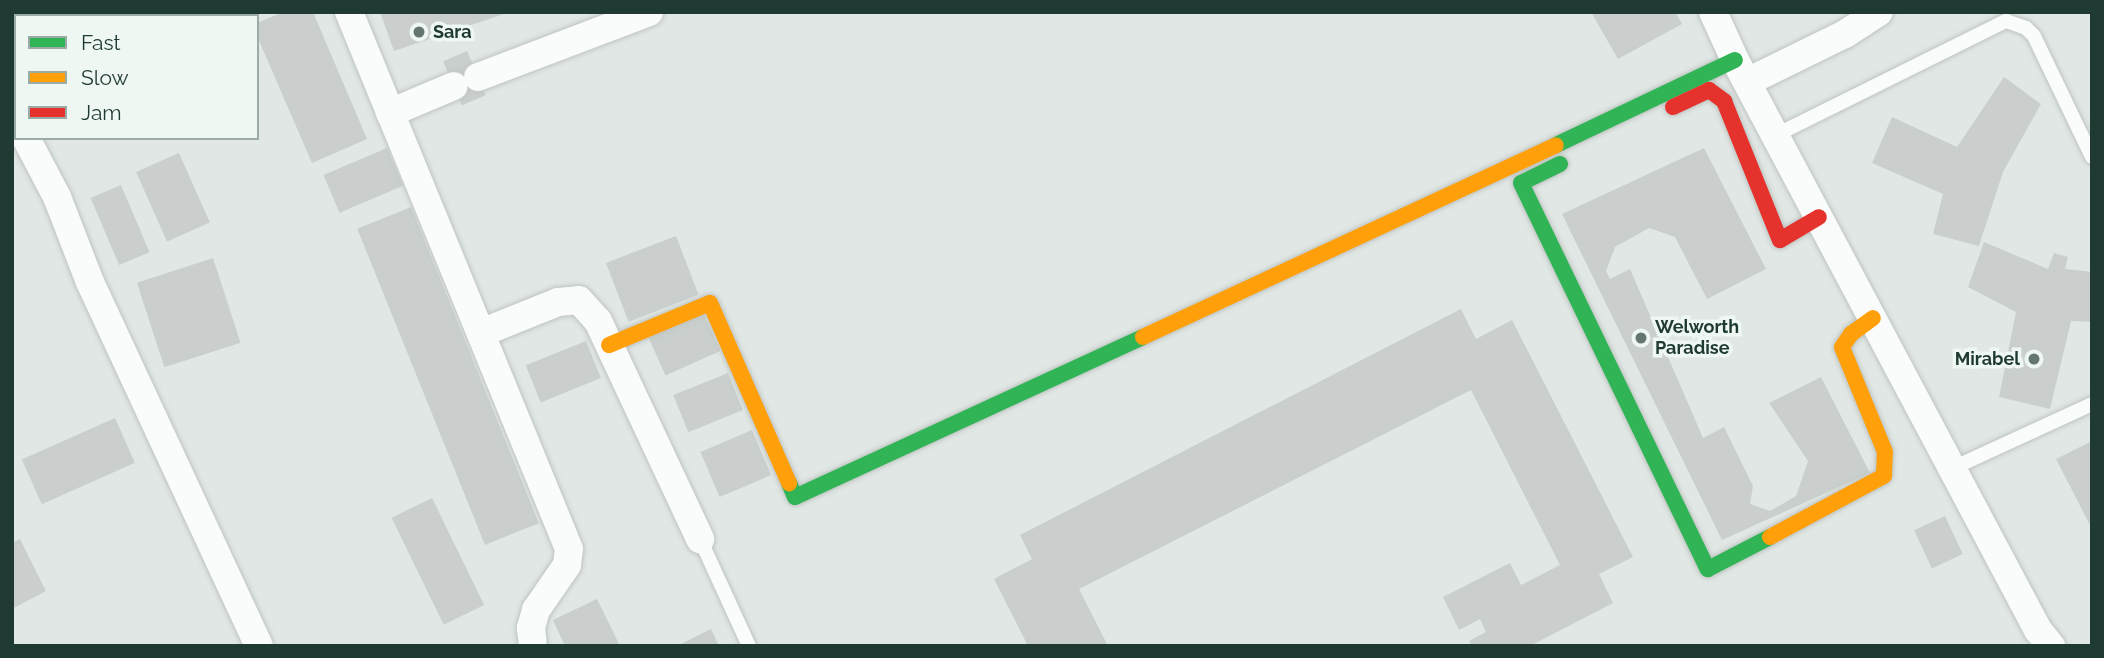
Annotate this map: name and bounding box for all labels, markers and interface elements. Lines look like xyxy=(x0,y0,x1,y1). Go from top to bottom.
legend xyxy=(14,14,259,140)
place label: Sara xyxy=(433,21,472,43)
marker: Sara xyxy=(411,24,427,40)
text: Fast xyxy=(81,30,121,55)
text: Slow xyxy=(81,65,129,90)
text: Jam xyxy=(81,100,122,125)
place label: Welworth Paradise xyxy=(1655,317,1739,360)
marker: Welworth Paradise xyxy=(1633,330,1649,346)
place label: Mirabel xyxy=(1955,348,2020,370)
marker: Mirabel xyxy=(2026,351,2042,367)

